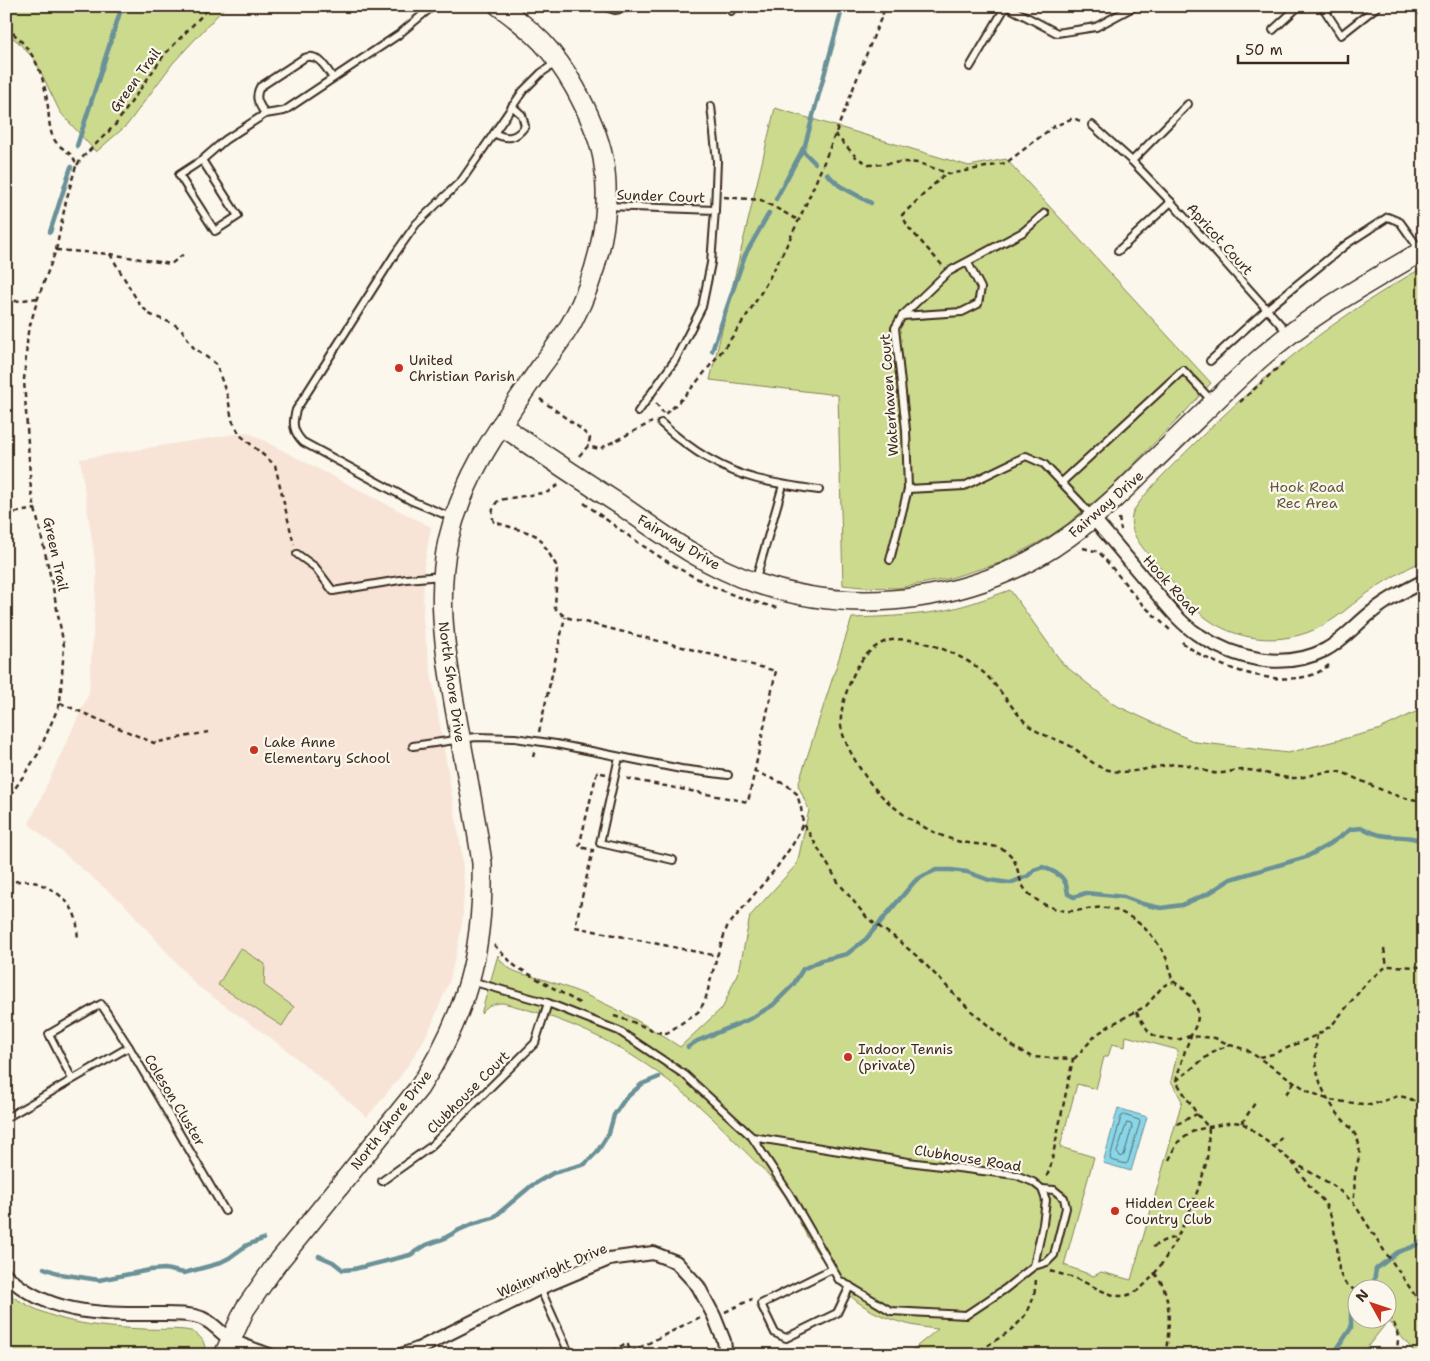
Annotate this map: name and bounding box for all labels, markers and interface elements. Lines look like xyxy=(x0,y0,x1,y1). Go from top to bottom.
scale bar xyxy=(1238,32,1348,64)
text: 50 m xyxy=(1245,40,1283,60)
street label: Green Trail xyxy=(106,44,165,116)
street label: Sunder Court xyxy=(616,185,706,207)
street label: Apricot Court xyxy=(1183,199,1257,279)
street label: Waterhaven Court xyxy=(876,333,902,457)
place label: United Christian Parish xyxy=(409,351,515,385)
marker: United Christian Parish xyxy=(393,362,405,374)
street label: Fairway Drive xyxy=(1065,466,1147,541)
park label: Hook Road Rec Area xyxy=(1270,478,1345,512)
street label: Fairway Drive xyxy=(634,510,724,574)
street label: Green Trail xyxy=(39,515,73,593)
street label: Hook Road xyxy=(1139,551,1203,619)
street label: North Shore Drive xyxy=(435,620,469,744)
place label: Lake Anne Elementary School xyxy=(264,733,391,767)
marker: Lake Anne Elementary School xyxy=(248,744,260,756)
place label: Indoor Tennis (private) xyxy=(858,1040,953,1074)
street label: Clubhouse Court xyxy=(423,1047,513,1137)
street label: Coleson Cluster xyxy=(140,1051,210,1150)
marker: Indoor Tennis (private) xyxy=(842,1051,854,1063)
street label: North Shore Drive xyxy=(346,1066,436,1174)
street label: Clubhouse Road xyxy=(913,1141,1023,1175)
place label: Hidden Creek Country Club xyxy=(1125,1194,1215,1228)
marker: Hidden Creek Country Club xyxy=(1109,1205,1121,1217)
street label: Wainwright Drive xyxy=(494,1239,610,1301)
north arrow xyxy=(1348,1278,1398,1328)
text: N xyxy=(1352,1286,1373,1306)

